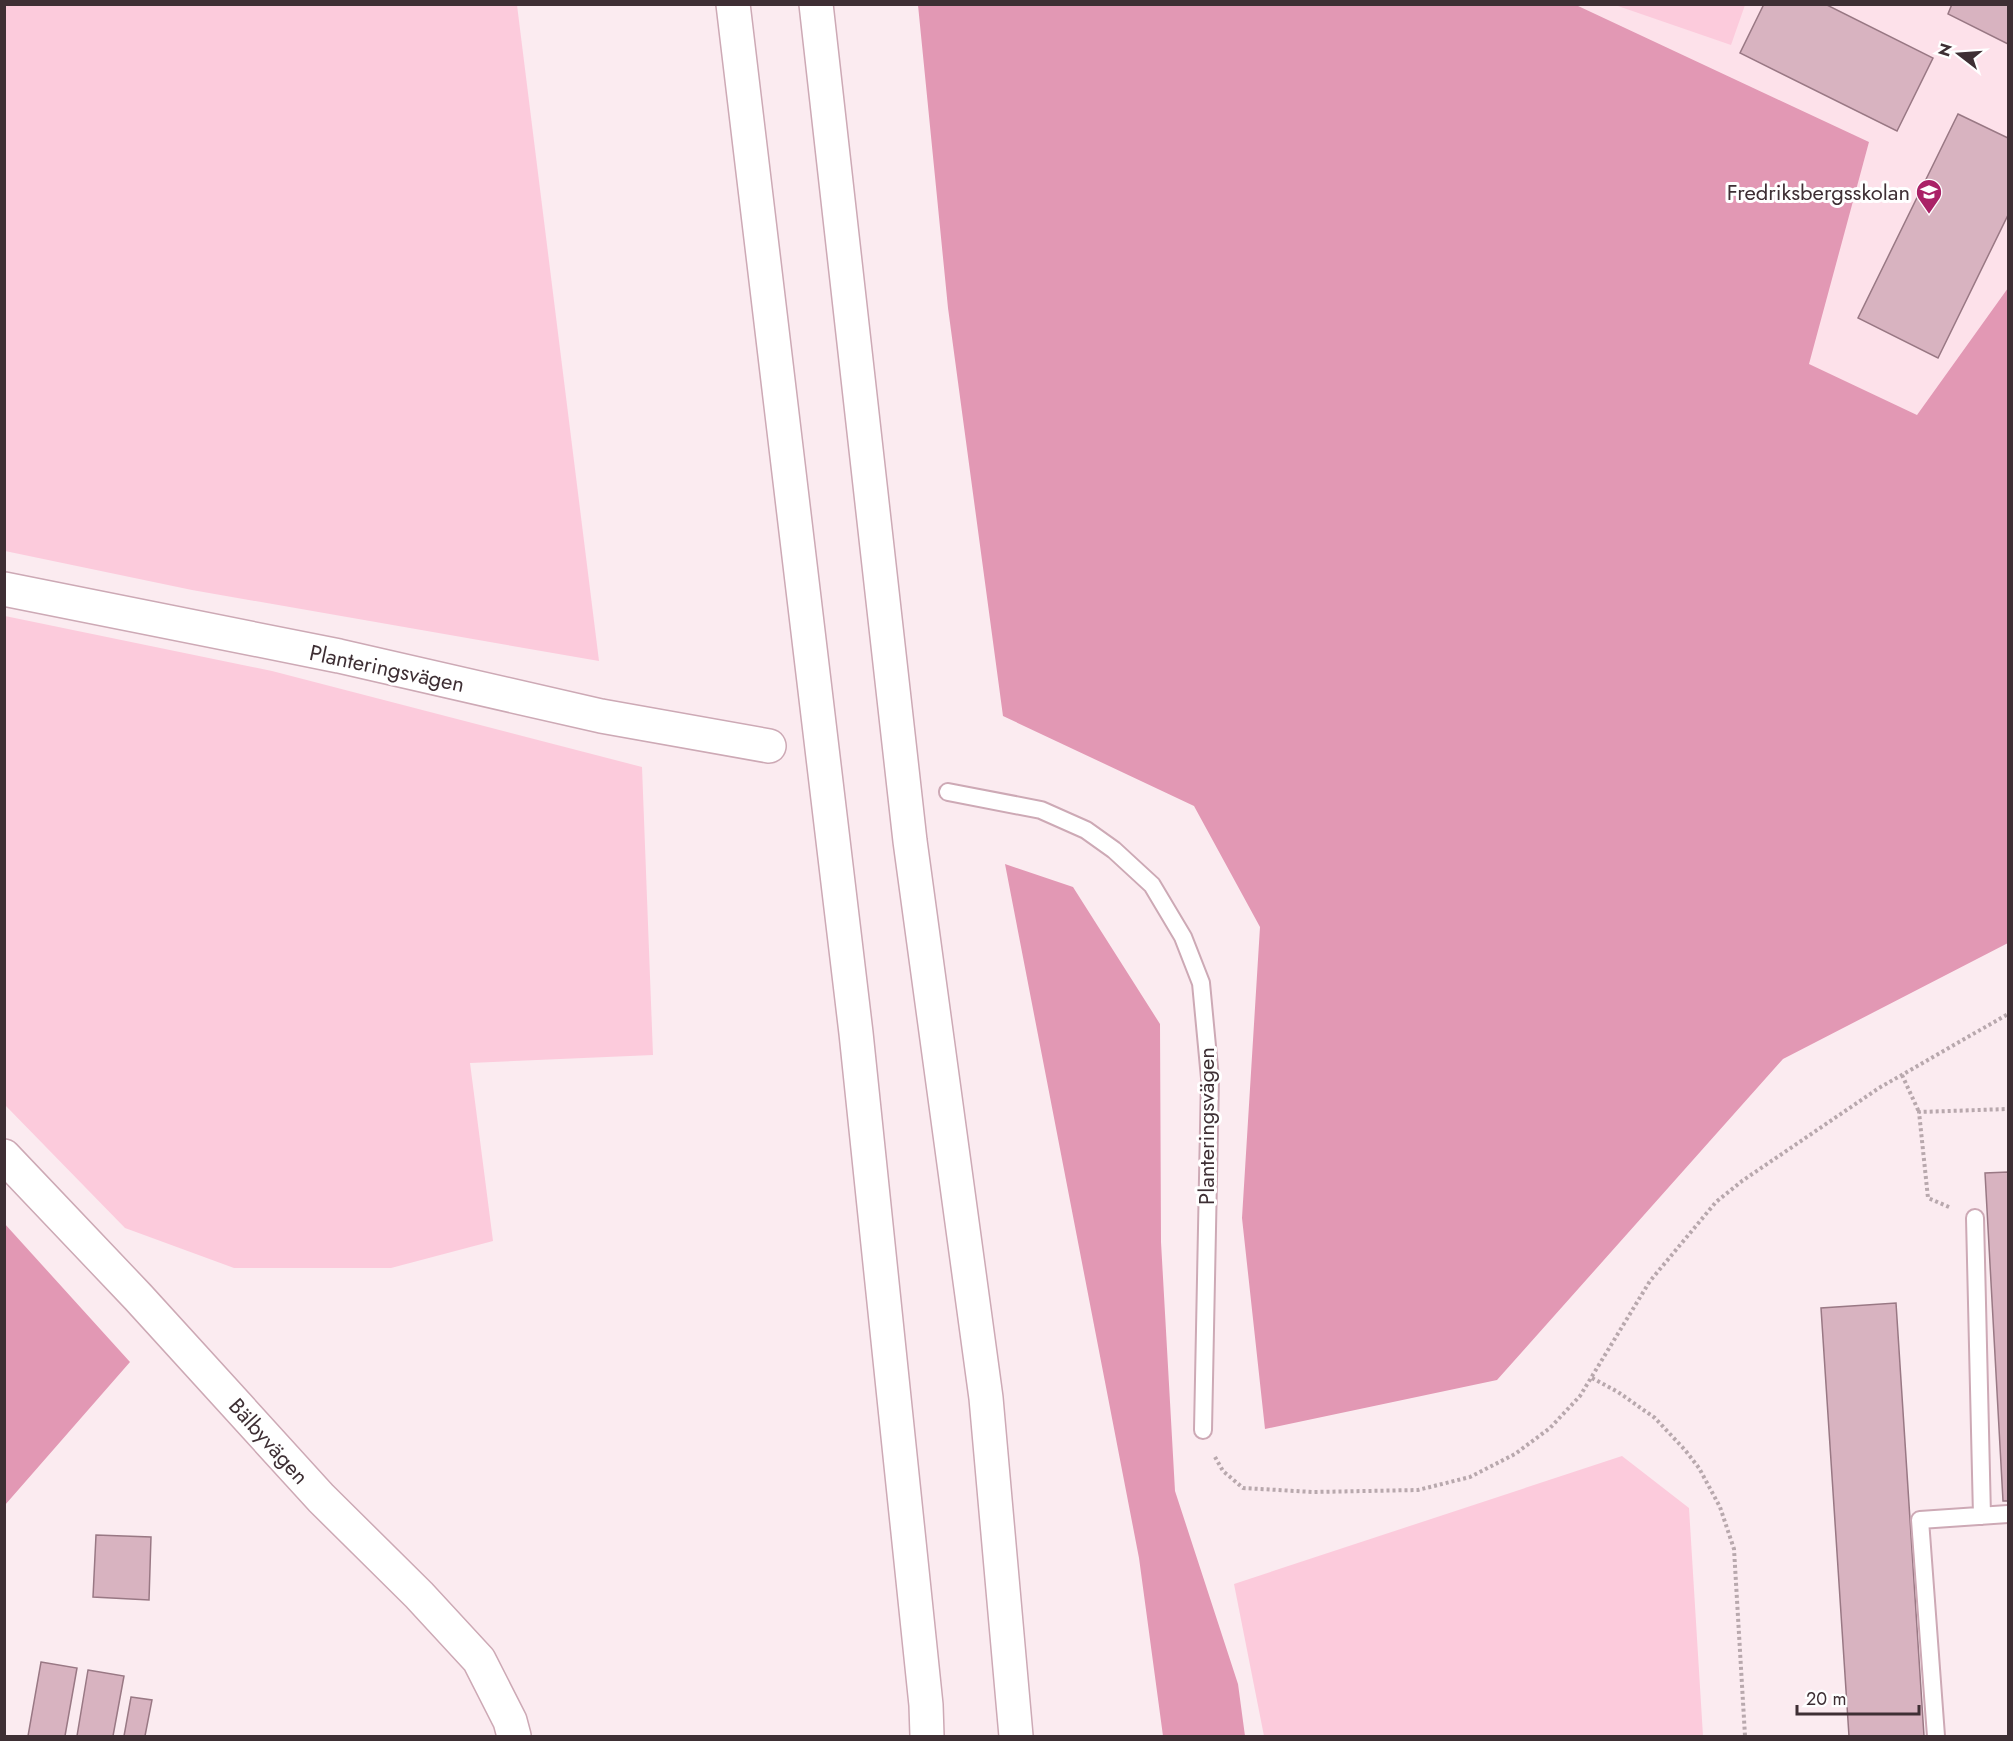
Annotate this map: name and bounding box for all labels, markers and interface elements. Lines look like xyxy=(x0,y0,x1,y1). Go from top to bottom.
north arrow xyxy=(1929,24,1989,84)
text: N xyxy=(1932,40,1958,59)
place label: Fredriksbergsskolan xyxy=(1727,176,1910,208)
school or university icon: Fredriksbergsskolan xyxy=(1914,177,1944,215)
street label: Planteringsvägen xyxy=(307,636,467,700)
street label: Planteringsvägen xyxy=(1190,1047,1222,1205)
street label: Bälbyvägen xyxy=(222,1391,316,1491)
scale bar xyxy=(1797,1678,1918,1716)
text: 20 m xyxy=(1806,1686,1846,1712)

